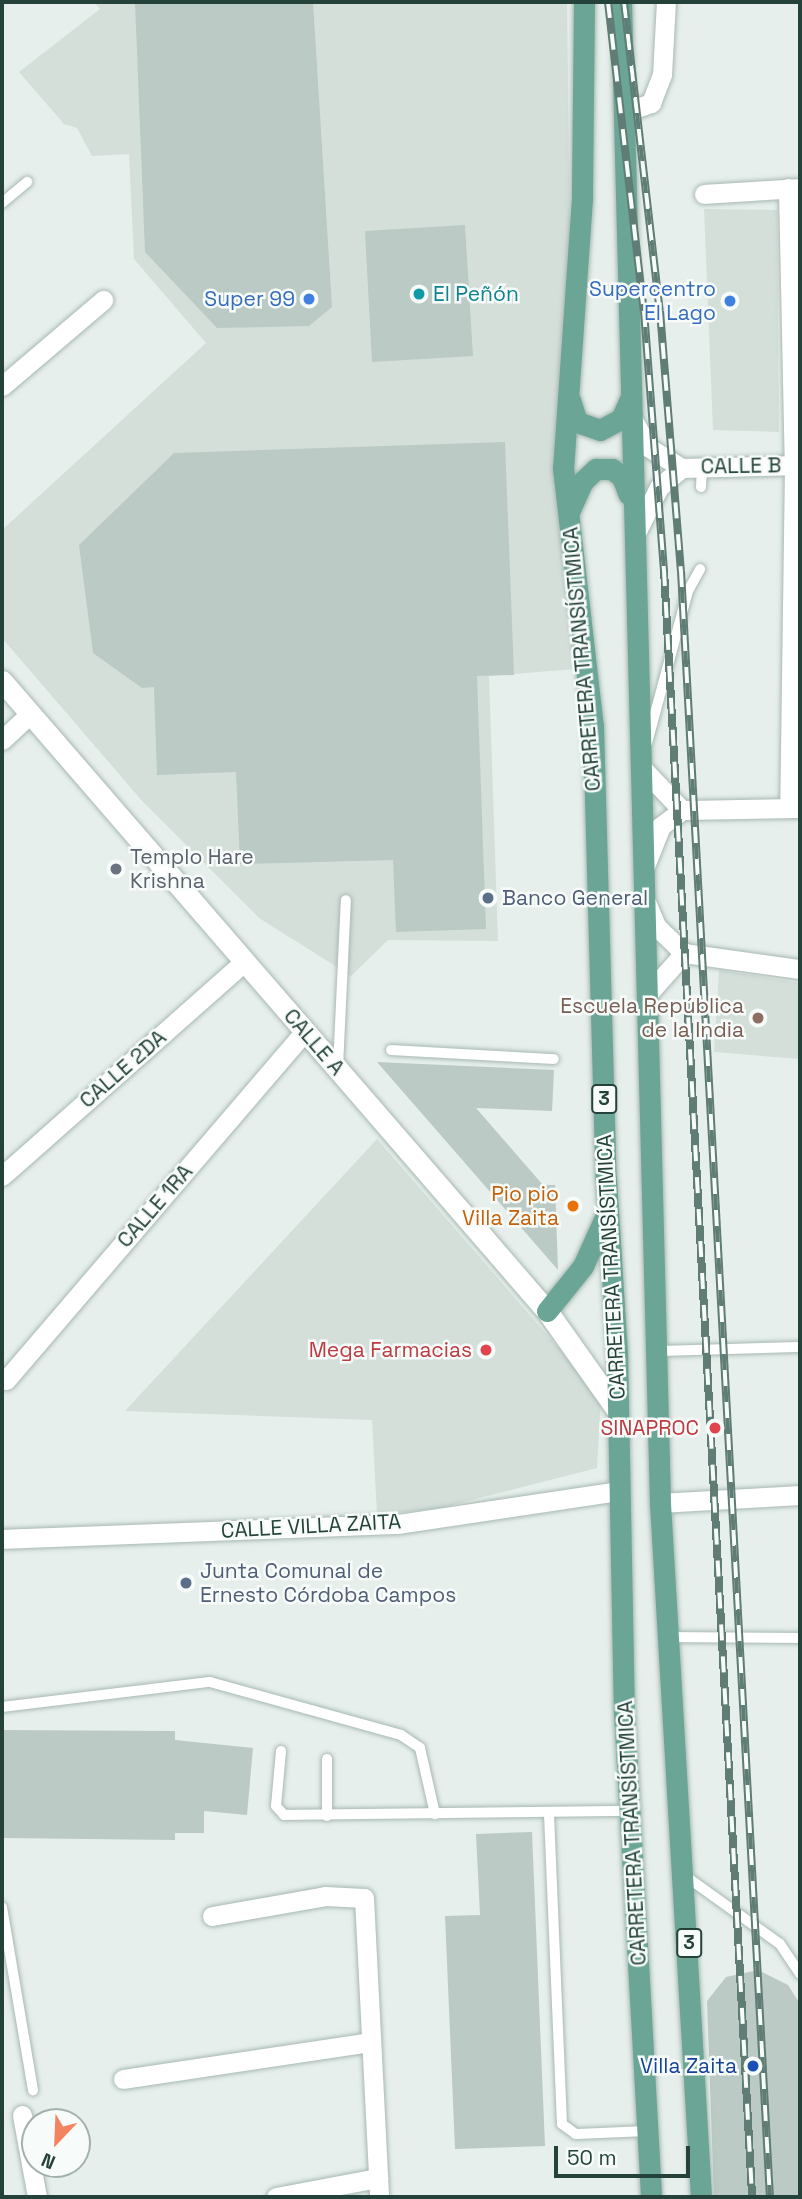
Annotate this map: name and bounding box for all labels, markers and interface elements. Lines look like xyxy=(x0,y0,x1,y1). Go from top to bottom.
place label: Supercentro El Lago xyxy=(589,276,716,326)
place label: El Peñón xyxy=(433,281,519,307)
place label: Super 99 xyxy=(204,286,295,312)
marker: El Peñón xyxy=(411,286,427,302)
marker: Super 99 xyxy=(301,291,317,307)
marker: Supercentro El Lago xyxy=(722,293,738,309)
street label: CALLE B xyxy=(700,453,782,479)
street label: CARRETERA TRANSÍSTMICA xyxy=(558,525,606,793)
place label: Templo Hare Krishna xyxy=(130,844,254,894)
marker: Templo Hare Krishna xyxy=(108,861,124,877)
place label: Banco General xyxy=(502,885,648,911)
marker: Banco General xyxy=(480,890,496,906)
place label: Escuela República de la India xyxy=(560,993,744,1043)
street label: CALLE A xyxy=(278,1004,350,1080)
marker: Escuela República de la India xyxy=(750,1010,766,1026)
street label: CALLE 2DA xyxy=(75,1025,171,1113)
road number: 3 xyxy=(590,1084,618,1114)
street label: CARRETERA TRANSÍSTMICA xyxy=(591,1133,631,1401)
street label: CALLE 1RA xyxy=(112,1159,198,1253)
place label: Pio pio Villa Zaita xyxy=(462,1181,559,1231)
marker: Pio pio Villa Zaita xyxy=(565,1198,581,1214)
place label: Mega Farmacias xyxy=(309,1337,472,1363)
marker: Mega Farmacias xyxy=(478,1342,494,1358)
place label: SINAPROC xyxy=(600,1415,699,1441)
marker: SINAPROC xyxy=(705,1418,725,1438)
street label: CALLE VILLA ZAITA xyxy=(220,1509,402,1543)
place label: Junta Comunal de Ernesto Córdoba Campos xyxy=(200,1558,456,1608)
marker: Junta Comunal de Ernesto Córdoba Campos xyxy=(178,1575,194,1591)
street label: CARRETERA TRANSÍSTMICA xyxy=(612,1699,652,1967)
road number: 3 xyxy=(675,1927,703,1958)
place label: Villa Zaita xyxy=(640,2053,737,2079)
marker: Villa Zaita xyxy=(743,2056,763,2076)
north arrow xyxy=(21,2108,91,2178)
scale bar xyxy=(557,2132,694,2176)
text: 50 m xyxy=(567,2144,617,2171)
text: N xyxy=(38,2147,59,2175)

